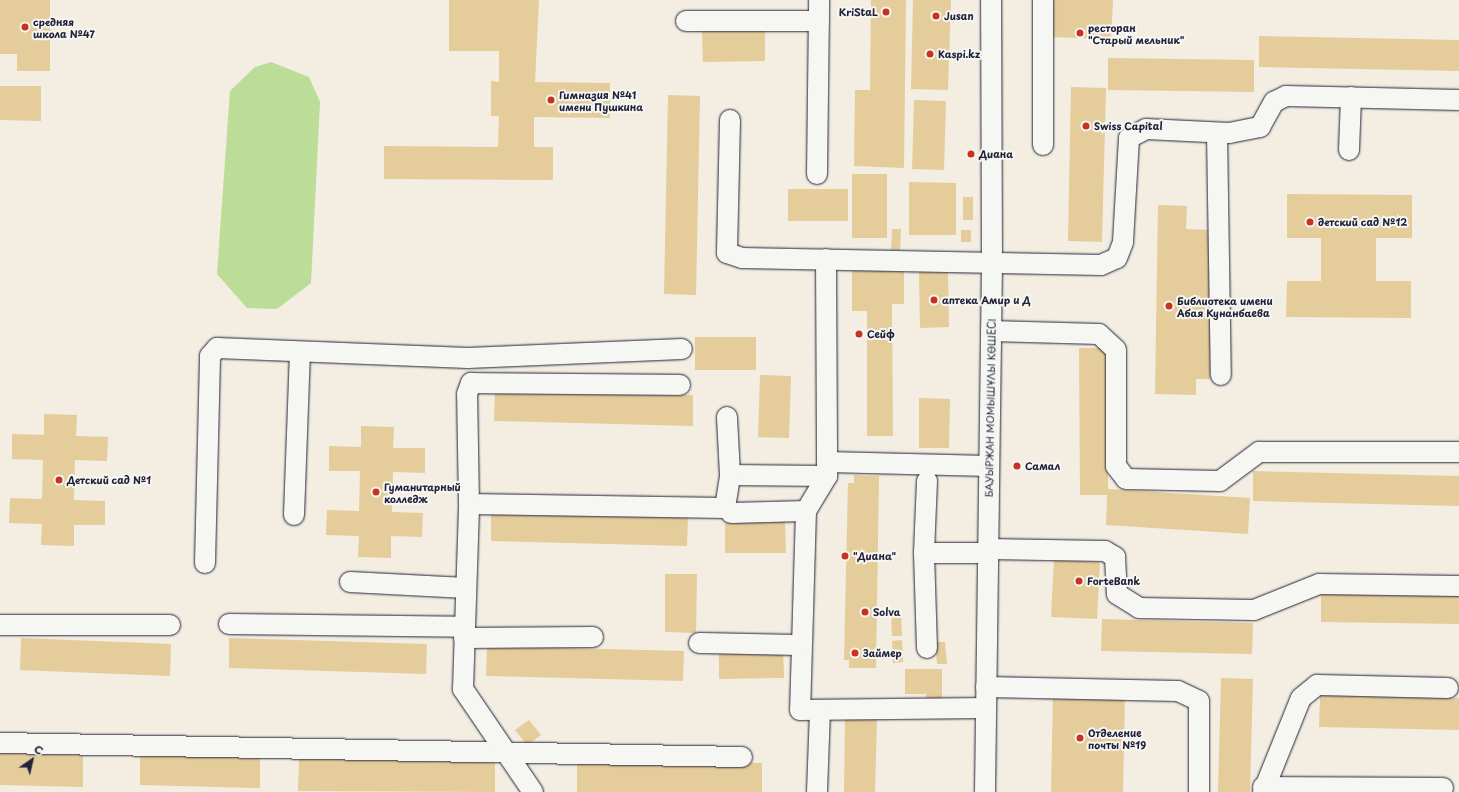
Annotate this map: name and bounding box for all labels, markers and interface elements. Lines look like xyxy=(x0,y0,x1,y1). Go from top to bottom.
place label: KriStaL xyxy=(839,6,878,18)
marker: KriStaL xyxy=(881,7,891,17)
place label: Jusan xyxy=(944,10,974,22)
marker: Jusan xyxy=(931,11,941,21)
place label: средняя школа №47 xyxy=(33,15,95,38)
place label: ресторан "Старый мельник" xyxy=(1088,21,1184,44)
marker: средняя школа №47 xyxy=(20,22,30,32)
marker: ресторан "Старый мельник" xyxy=(1075,28,1085,38)
place label: Kaspi.kz xyxy=(938,48,980,60)
marker: Kaspi.kz xyxy=(925,49,935,59)
place label: Гимназия №41 имени Пушкина xyxy=(559,88,644,112)
marker: Гимназия №41 имени Пушкина xyxy=(546,95,556,105)
place label: Swiss Capital xyxy=(1094,120,1163,132)
marker: Swiss Capital xyxy=(1081,121,1091,131)
place label: Диана xyxy=(979,148,1013,160)
marker: Диана xyxy=(966,149,976,159)
place label: детский сад №12 xyxy=(1318,216,1408,228)
marker: детский сад №12 xyxy=(1305,217,1315,227)
place label: аптека Амир и Д xyxy=(942,294,1031,306)
place label: Библиотека имени Абая Кунанбаева xyxy=(1177,294,1273,318)
marker: аптека Амир и Д xyxy=(929,295,939,305)
marker: Библиотека имени Абая Кунанбаева xyxy=(1164,301,1174,311)
street label: БАУЫРЖАН МОМЫШҰЛЫ КӨШЕСІ xyxy=(982,318,998,498)
place label: Сейф xyxy=(867,328,895,340)
marker: Сейф xyxy=(854,329,864,339)
place label: Самал xyxy=(1025,460,1060,472)
marker: Самал xyxy=(1012,461,1022,471)
place label: Детский сад №1 xyxy=(67,474,151,486)
marker: Детский сад №1 xyxy=(54,475,64,485)
place label: Гуманитарный колледж xyxy=(384,480,461,504)
marker: Гуманитарный колледж xyxy=(371,487,381,497)
place label: "Диана" xyxy=(853,550,896,562)
marker: "Диана" xyxy=(840,551,850,561)
place label: ForteBank xyxy=(1087,575,1140,587)
marker: ForteBank xyxy=(1074,576,1084,586)
place label: Solva xyxy=(873,606,901,618)
marker: Solva xyxy=(860,607,870,617)
place label: Займер xyxy=(863,647,902,659)
marker: Займер xyxy=(850,648,860,658)
place label: Отделение почты №19 xyxy=(1088,726,1146,750)
marker: Отделение почты №19 xyxy=(1075,733,1085,743)
north arrow xyxy=(12,740,52,780)
text: С xyxy=(31,740,47,759)

